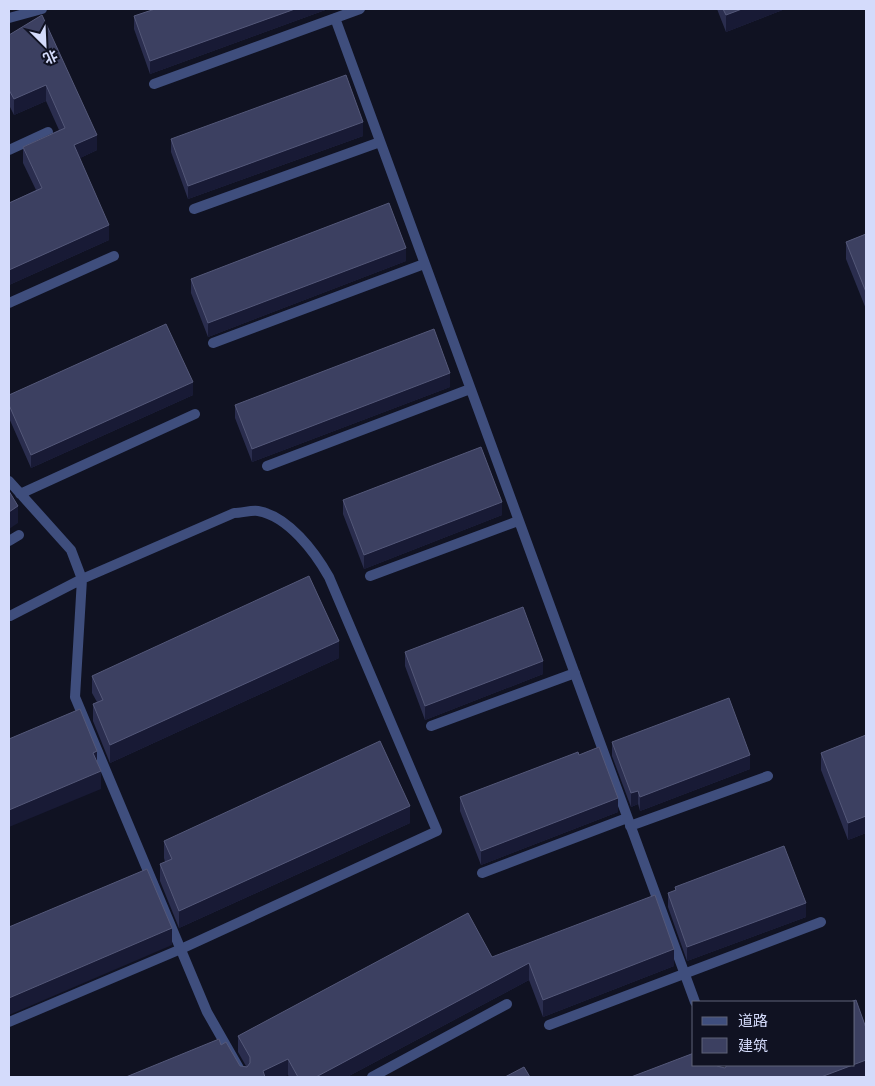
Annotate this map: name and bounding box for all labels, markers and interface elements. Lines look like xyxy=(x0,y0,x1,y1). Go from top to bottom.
north arrow xyxy=(20,20,70,70)
text: 北 xyxy=(40,45,61,70)
legend xyxy=(692,1001,855,1066)
text: 道路 xyxy=(738,1009,768,1032)
text: 建筑 xyxy=(738,1034,768,1057)

